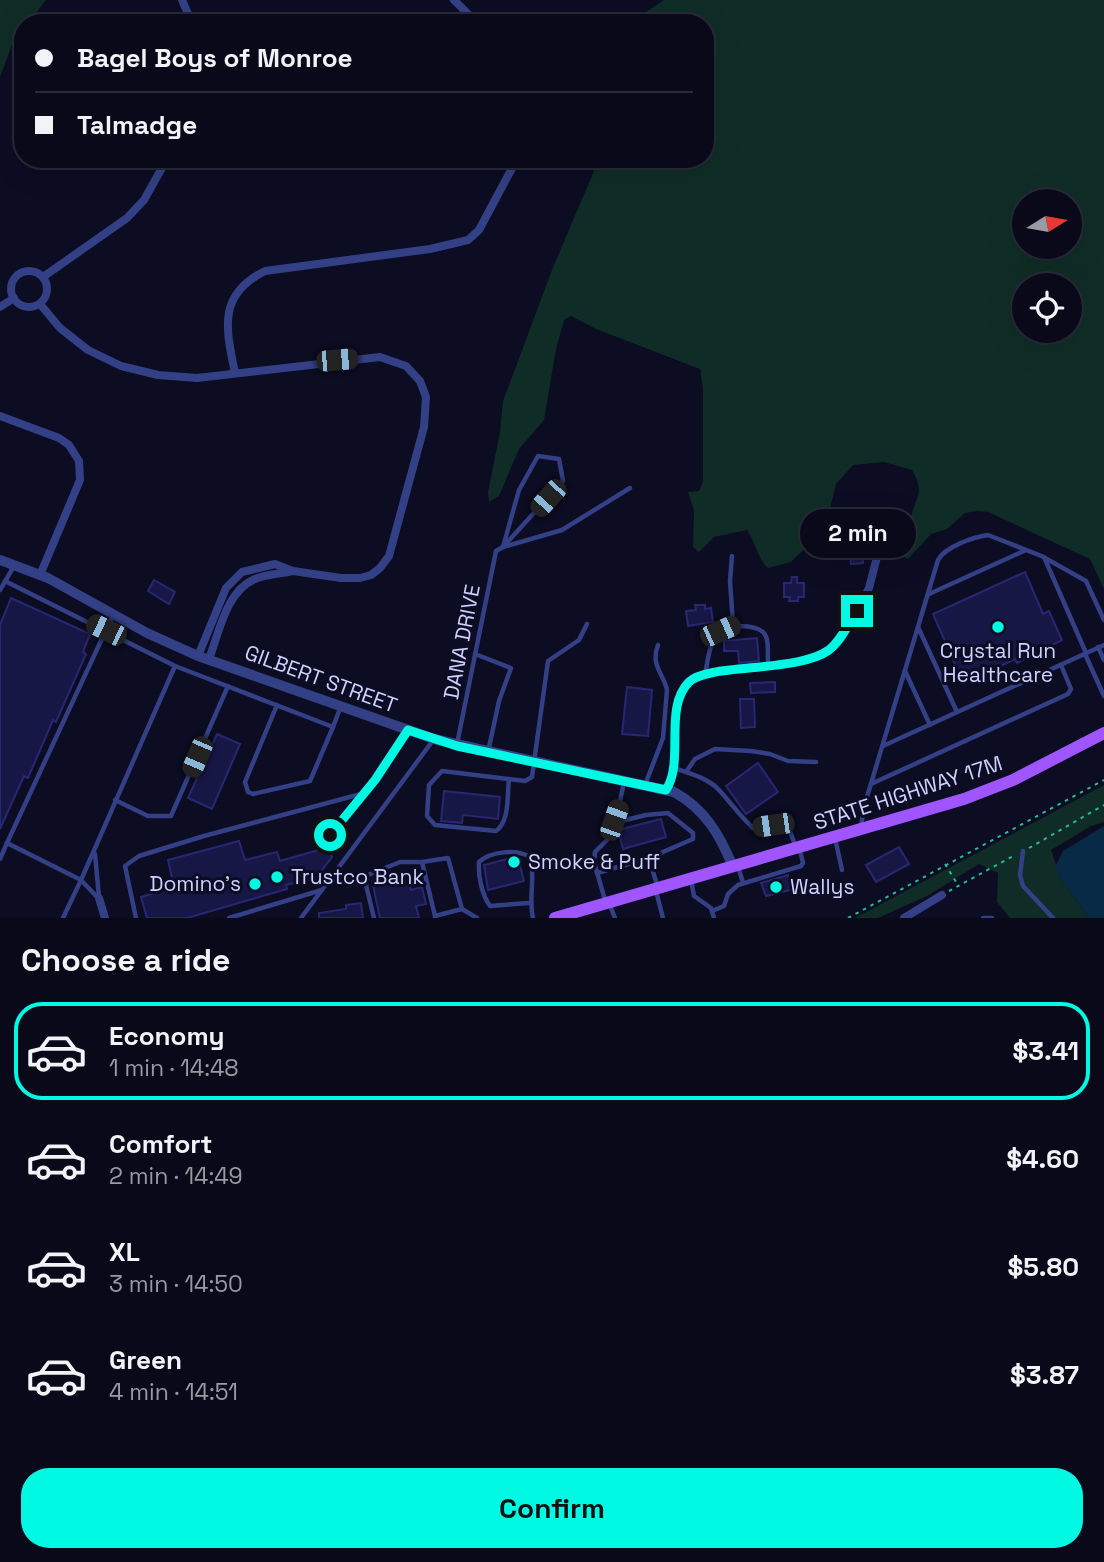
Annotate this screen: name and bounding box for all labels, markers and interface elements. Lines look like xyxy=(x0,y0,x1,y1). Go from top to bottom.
text: Bagel Boys of Monroe xyxy=(77,41,353,75)
text: Talmadge xyxy=(77,108,197,142)
north arrow xyxy=(1012,189,1082,259)
map controls xyxy=(1012,189,1082,343)
button: locate xyxy=(1012,273,1082,343)
car xyxy=(316,348,359,372)
car xyxy=(527,475,570,521)
callout: 2 min xyxy=(799,510,915,558)
text: 2 min xyxy=(828,518,888,548)
street label: DANA DRIVE xyxy=(437,582,486,702)
route end xyxy=(841,595,873,627)
car xyxy=(83,611,130,649)
car xyxy=(697,613,744,649)
marker: Crystal Run Healthcare xyxy=(990,619,1006,635)
place label: Crystal Run Healthcare xyxy=(940,637,1056,688)
street label: GILBERT STREET xyxy=(241,638,401,719)
car xyxy=(180,734,215,780)
street label: STATE HIGHWAY 17M xyxy=(810,749,1006,836)
car xyxy=(598,797,631,843)
car xyxy=(751,812,796,838)
route start xyxy=(314,819,346,851)
place label: Smoke & Puff xyxy=(528,848,660,875)
marker: Smoke & Puff xyxy=(506,854,522,870)
place label: Trustco Bank xyxy=(291,863,424,890)
marker: Trustco Bank xyxy=(269,869,285,885)
place label: Domino's xyxy=(149,870,241,897)
place label: Wallys xyxy=(790,873,854,900)
marker: Domino's xyxy=(247,876,263,892)
marker: Wallys xyxy=(768,879,784,895)
text: Choose a ride xyxy=(21,940,231,980)
text: Economy xyxy=(109,1019,225,1053)
icon: car xyxy=(25,1020,88,1083)
text: $3.41 xyxy=(1012,1034,1079,1068)
text: 1 min · 14:48 xyxy=(109,1053,239,1083)
text: Comfort xyxy=(109,1127,212,1161)
icon: car xyxy=(25,1128,88,1191)
text: $4.60 xyxy=(1006,1142,1079,1176)
text: 2 min · 14:49 xyxy=(109,1161,243,1191)
text: XL xyxy=(109,1235,140,1269)
icon: car xyxy=(25,1236,88,1299)
text: $5.80 xyxy=(1007,1250,1079,1284)
text: 3 min · 14:50 xyxy=(109,1269,243,1299)
text: Green xyxy=(109,1343,182,1377)
icon: car xyxy=(25,1344,88,1407)
text: $3.87 xyxy=(1010,1358,1079,1392)
text: 4 min · 14:51 xyxy=(109,1377,238,1407)
button: Confirm xyxy=(21,1468,1083,1548)

